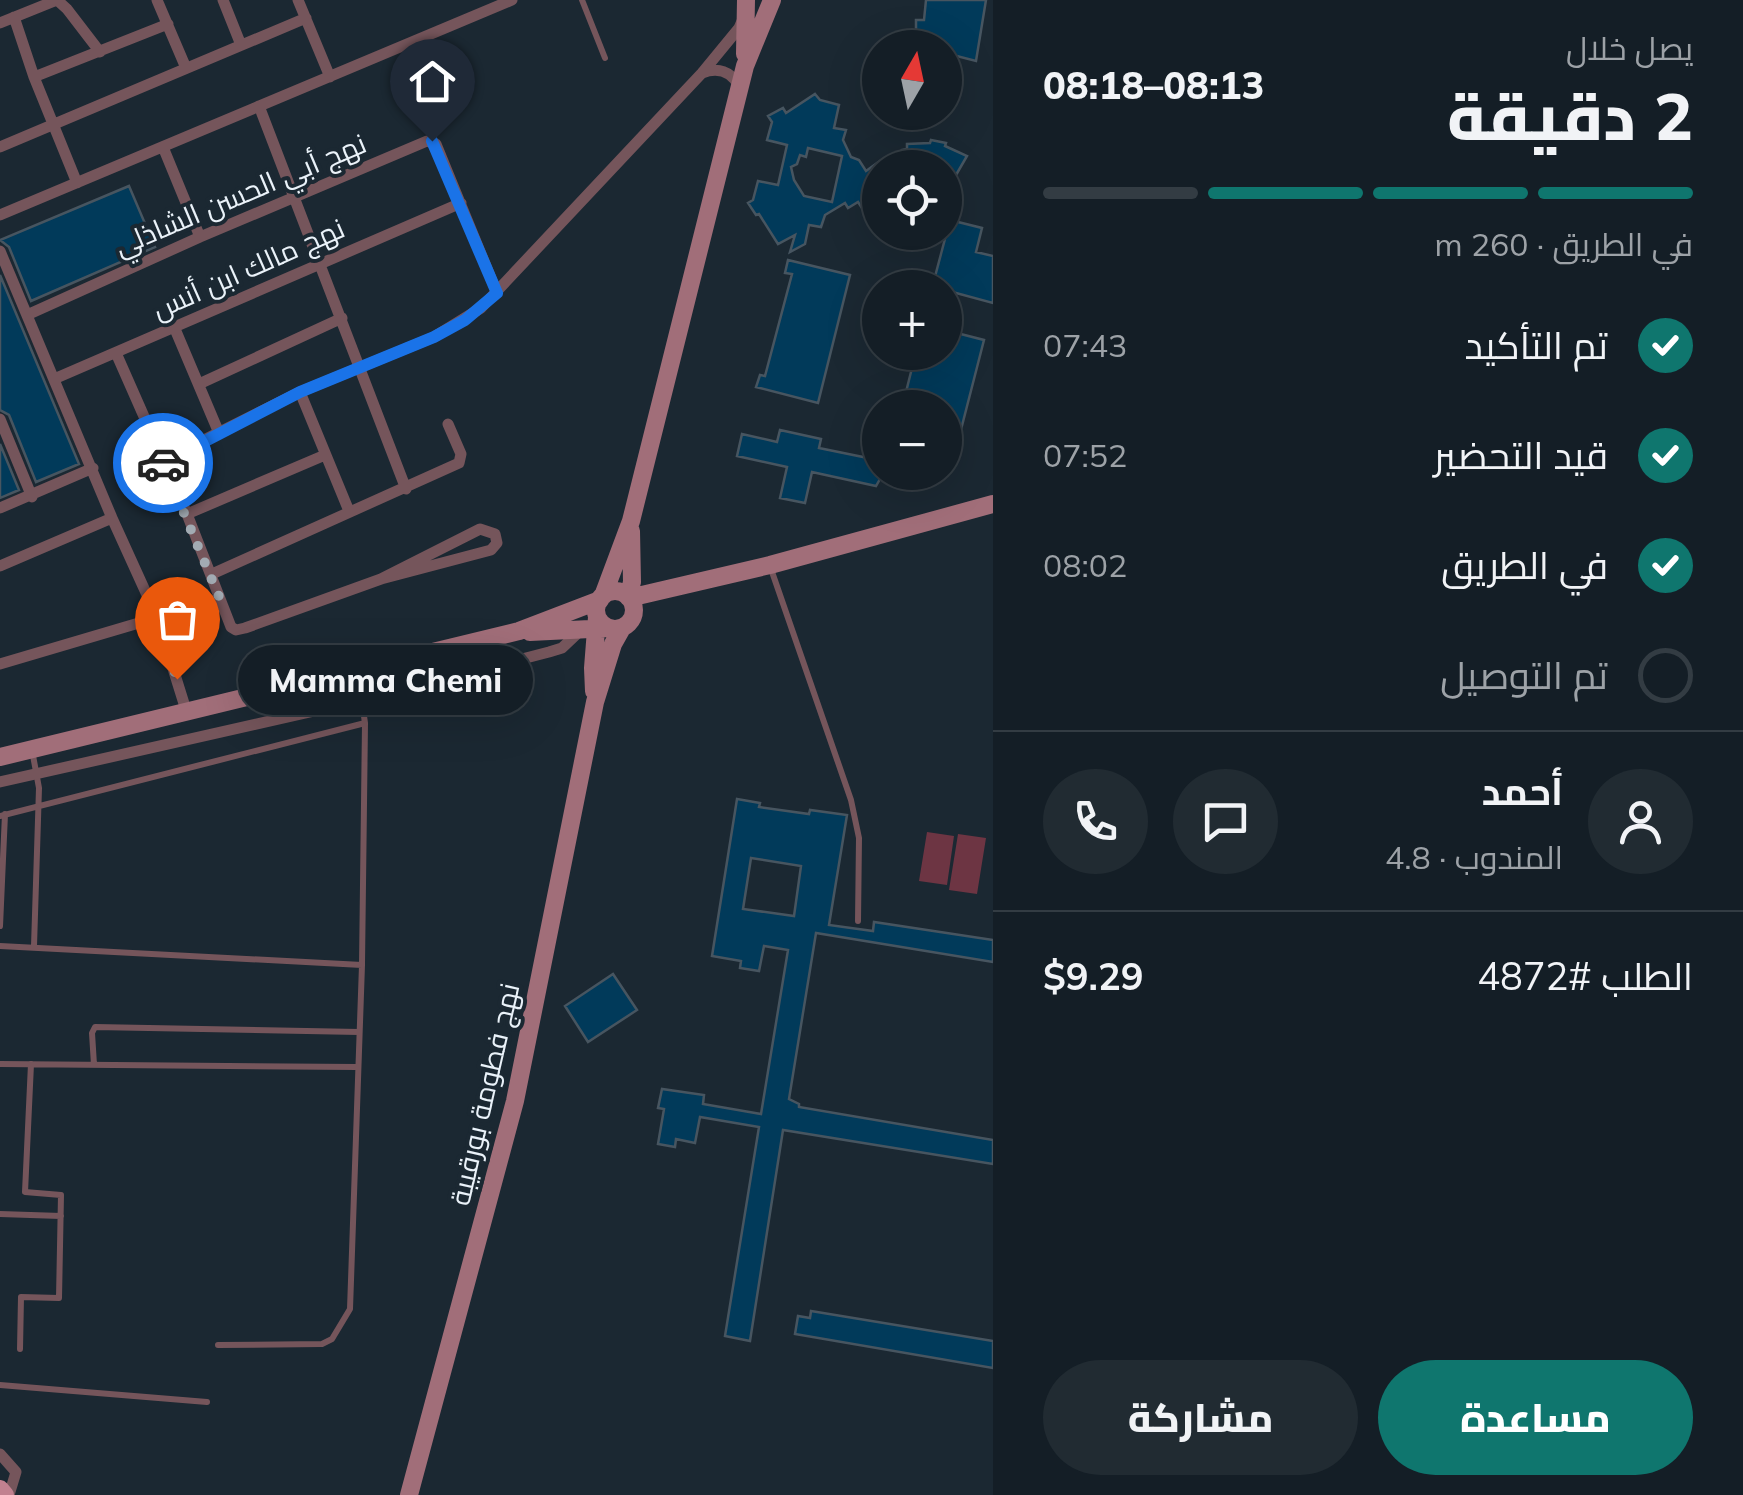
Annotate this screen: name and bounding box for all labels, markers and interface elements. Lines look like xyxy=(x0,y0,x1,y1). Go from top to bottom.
text: يصل خلال xyxy=(1566,28,1693,68)
north arrow xyxy=(862,30,962,130)
map controls xyxy=(862,30,962,490)
pin xyxy=(390,39,475,142)
icon: home xyxy=(405,54,460,109)
text: 08:13–08:18 xyxy=(1043,61,1264,109)
text: 2 دقيقة xyxy=(1447,75,1693,156)
street label: نهج أبي الحسن الشاذلي xyxy=(109,125,373,267)
button: locate xyxy=(862,150,962,250)
street label: نهج مالك ابن أنس xyxy=(146,210,350,328)
text: في الطريق · 260 m xyxy=(1434,224,1693,264)
button: + xyxy=(862,270,962,370)
icon: check xyxy=(1638,318,1693,373)
text: تم التأكيد xyxy=(1465,321,1608,369)
text: 07:43 xyxy=(1043,325,1127,365)
button: − xyxy=(862,390,962,490)
courier xyxy=(113,413,213,513)
icon: check xyxy=(1638,428,1693,483)
text: قيد التحضير xyxy=(1434,431,1608,479)
text: 07:52 xyxy=(1043,435,1127,475)
icon: car xyxy=(136,436,191,491)
icon: check xyxy=(1638,538,1693,593)
text: في الطريق xyxy=(1441,541,1608,589)
text: 08:02 xyxy=(1043,545,1127,585)
pin xyxy=(135,577,220,680)
icon: bag xyxy=(150,592,205,647)
callout: Mamma Chemi xyxy=(237,644,532,714)
text: تم التوصيل xyxy=(1440,651,1608,699)
text: Mamma Chemi xyxy=(269,660,502,700)
text: أحمد xyxy=(1482,767,1563,815)
button: phone xyxy=(1043,769,1148,874)
button: chat xyxy=(1173,769,1278,874)
button: person xyxy=(1588,769,1693,874)
text: المندوب · 4.8 xyxy=(1385,837,1563,877)
text: $9.29 xyxy=(1043,952,1144,1000)
text: الطلب #4872 xyxy=(1477,952,1693,1000)
street label: نهج فطومة بورقيبة xyxy=(441,979,529,1209)
button: مشاركة xyxy=(1043,1360,1358,1475)
button: مساعدة xyxy=(1378,1360,1693,1475)

